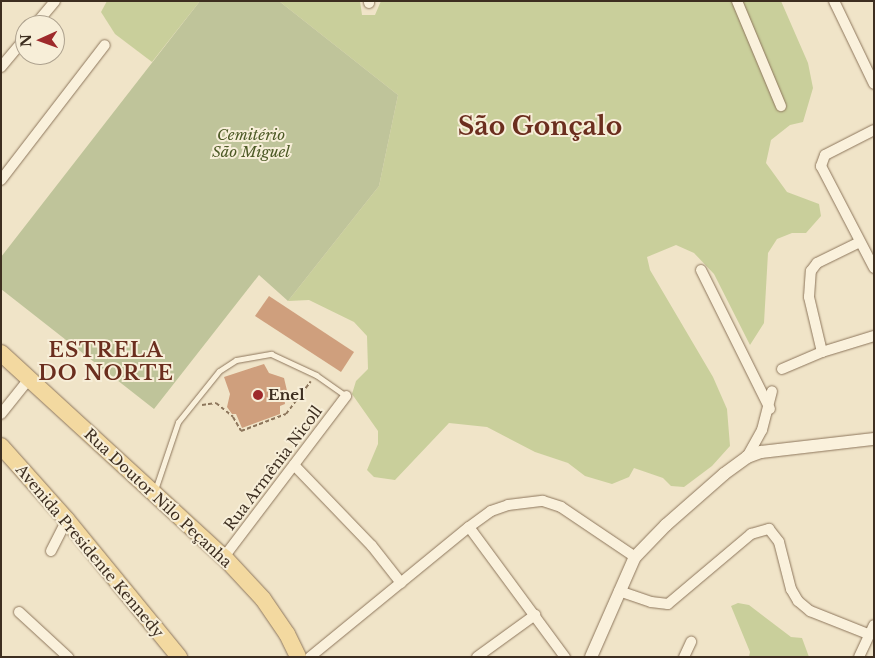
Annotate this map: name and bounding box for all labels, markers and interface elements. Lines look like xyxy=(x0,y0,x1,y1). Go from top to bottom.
north arrow xyxy=(15,15,65,65)
text: N xyxy=(17,34,35,47)
district label: São Gonçalo xyxy=(458,112,622,142)
park label: Cemitério São Miguel xyxy=(212,125,290,160)
district label: ESTRELA DO NORTE xyxy=(37,338,175,385)
place label: Enel xyxy=(268,386,304,404)
marker: Enel xyxy=(252,389,264,401)
street label: Rua Armênia Nicoll xyxy=(220,402,326,534)
street label: Rua Doutor Nilo Peçanha xyxy=(80,425,236,571)
street label: Avenida Presidente Kennedy xyxy=(12,461,168,641)

